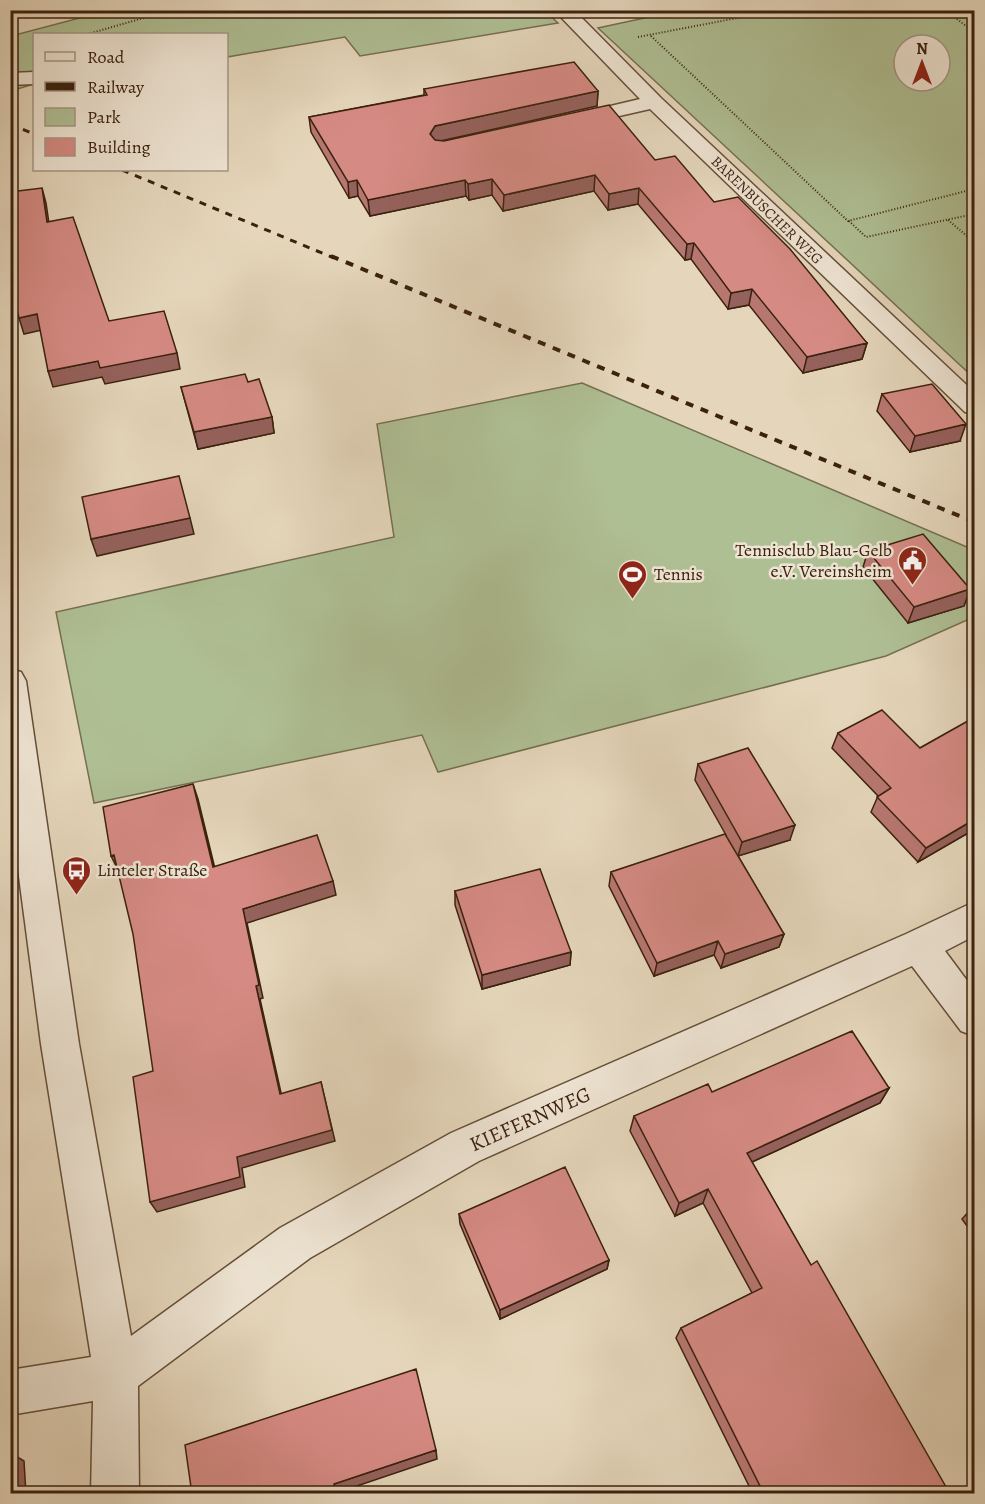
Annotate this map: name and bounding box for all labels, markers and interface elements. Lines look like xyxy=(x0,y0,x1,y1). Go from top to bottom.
legend xyxy=(33,33,228,171)
north arrow xyxy=(892,33,952,93)
text: N xyxy=(916,38,928,60)
text: Road xyxy=(87,45,125,69)
text: Railway xyxy=(87,75,145,99)
text: Park xyxy=(87,105,121,129)
text: Building xyxy=(87,135,151,159)
street label: BARENBUSCHER WEG xyxy=(707,151,827,269)
place label: Tennisclub Blau-Gelb e.V. Vereinsheim xyxy=(735,538,892,583)
public building icon: Tennisclub Blau-Gelb e.V. Vereinsheim xyxy=(897,544,929,586)
sports icon: Tennis xyxy=(617,558,649,600)
place label: Tennis xyxy=(654,562,703,586)
bus stop icon: Linteler Straße xyxy=(60,854,92,896)
place label: Linteler Straße xyxy=(97,858,207,882)
street label: KIEFERNWEG xyxy=(465,1080,595,1158)

